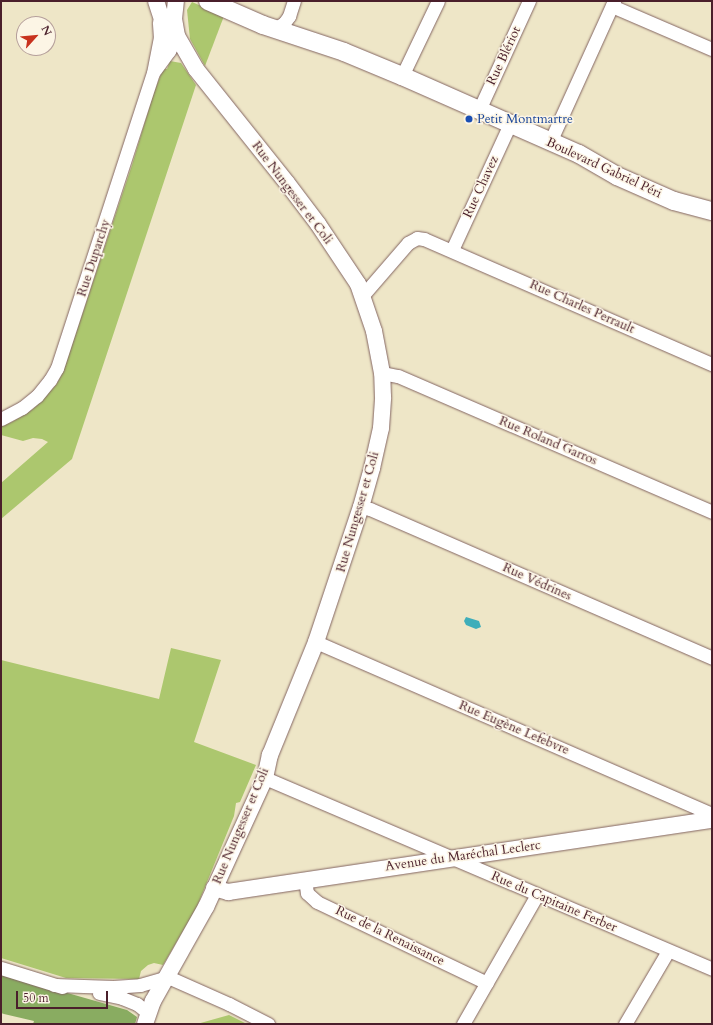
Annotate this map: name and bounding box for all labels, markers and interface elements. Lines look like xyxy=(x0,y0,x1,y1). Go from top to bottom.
north arrow xyxy=(16,16,56,56)
text: N xyxy=(37,23,55,38)
street label: Rue Blériot xyxy=(484,24,524,88)
place label: Petit Montmartre xyxy=(477,111,573,127)
marker: Petit Montmartre xyxy=(464,114,474,124)
street label: Boulevard Gabriel Péri xyxy=(544,134,664,202)
street label: Rue Nungesser et Coli xyxy=(248,139,336,247)
street label: Rue Chavez xyxy=(460,154,502,220)
street label: Rue Duparchy xyxy=(74,217,114,299)
street label: Rue Charles Perrault xyxy=(527,277,637,337)
street label: Rue Roland Garros xyxy=(497,413,599,469)
street label: Rue Nungesser et Coli xyxy=(333,450,383,574)
street label: Rue Védrines xyxy=(500,560,574,604)
street label: Rue Eugène Lefebvre xyxy=(456,698,572,758)
street label: Rue Nungesser et Coli xyxy=(209,766,273,886)
street label: Avenue du Maréchal Leclerc xyxy=(384,837,542,875)
street label: Rue du Capitaine Ferber xyxy=(489,868,619,936)
street label: Rue de la Renaissance xyxy=(333,903,447,969)
scale bar xyxy=(18,983,110,1009)
text: 50 m xyxy=(23,990,49,1006)

